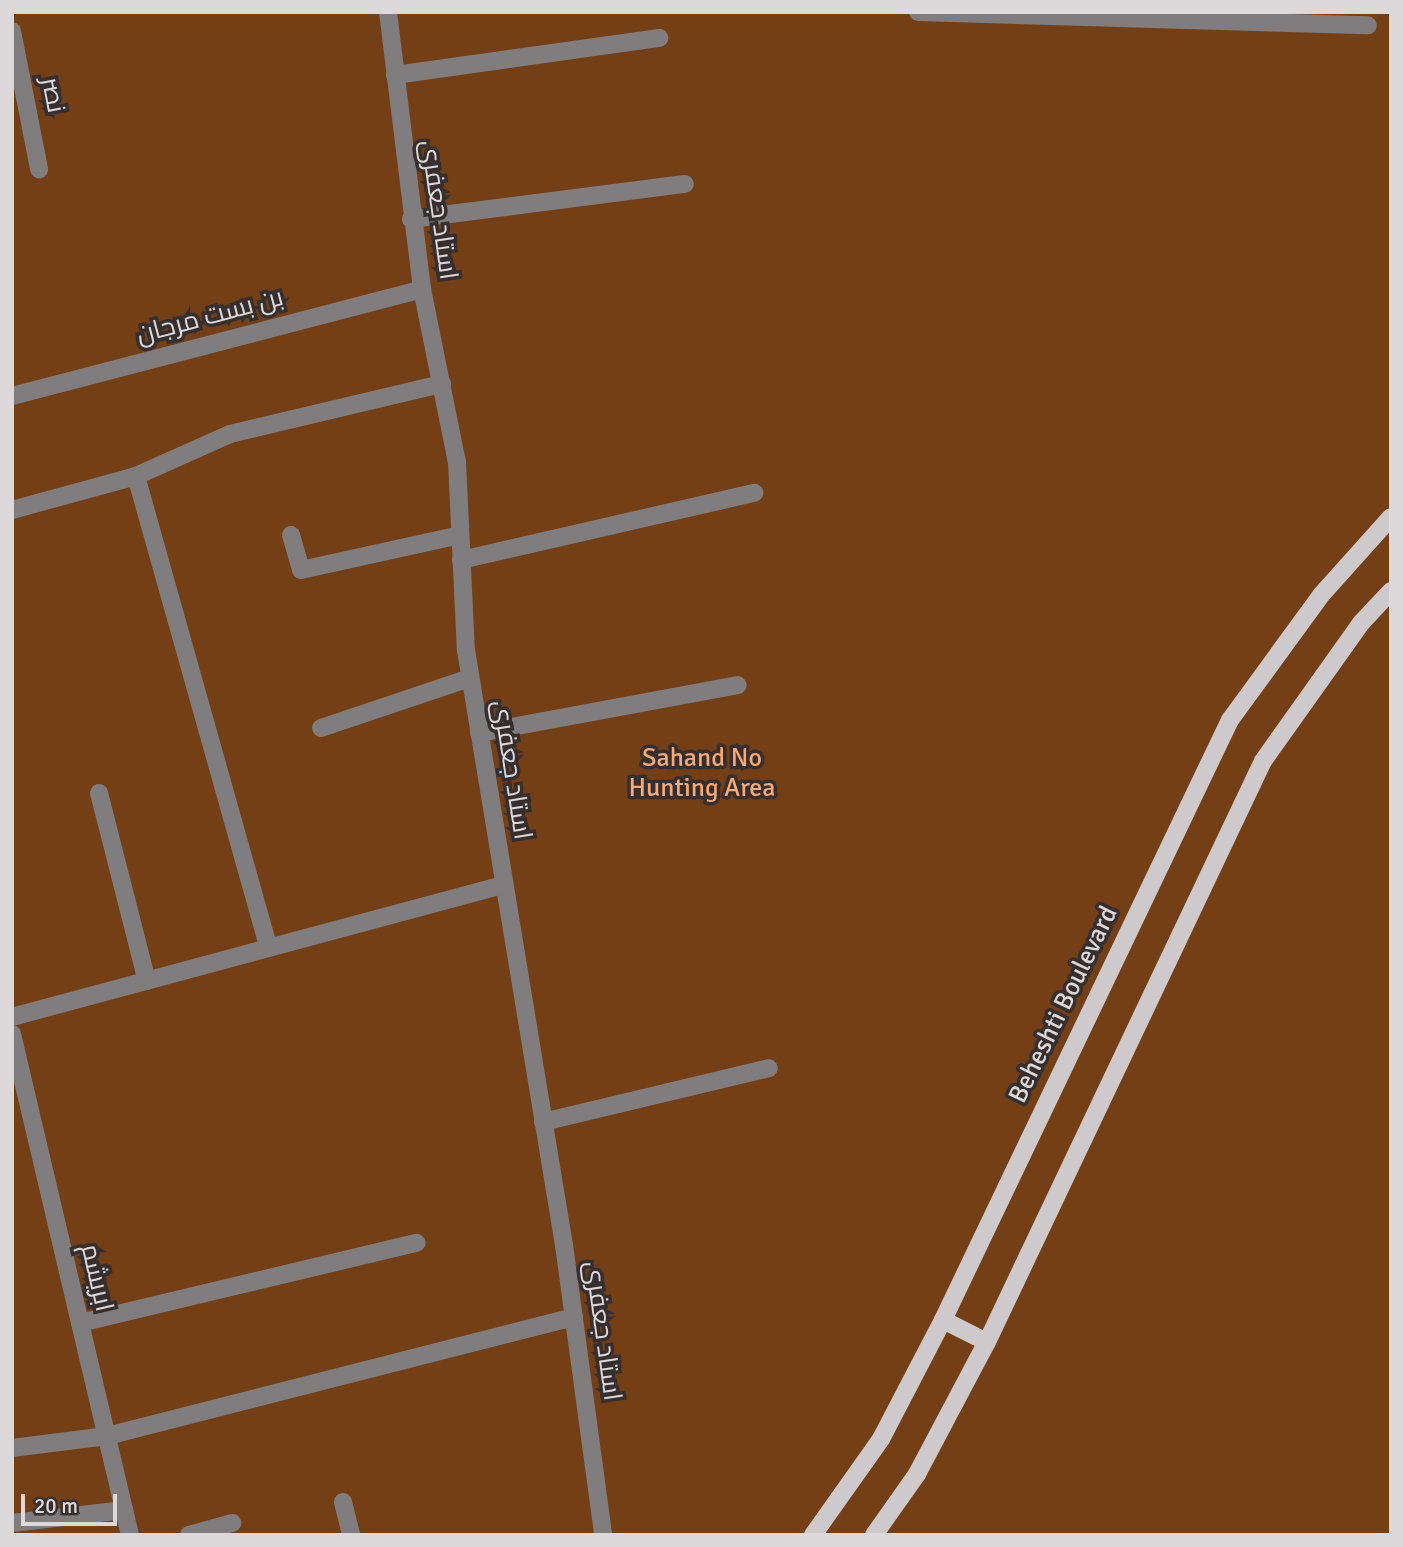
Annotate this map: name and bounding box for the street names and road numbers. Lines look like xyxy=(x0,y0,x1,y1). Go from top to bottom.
street label: نصر xyxy=(33,74,71,116)
street label: استاد جعفری xyxy=(413,138,463,282)
street label: بن بست مرجان xyxy=(133,282,287,352)
street label: استاد جعفری xyxy=(485,698,537,842)
street label: Beheshti Boulevard xyxy=(1003,901,1125,1109)
street label: ابریشم xyxy=(73,1241,119,1315)
street label: استاد جعفری xyxy=(577,1259,627,1403)

